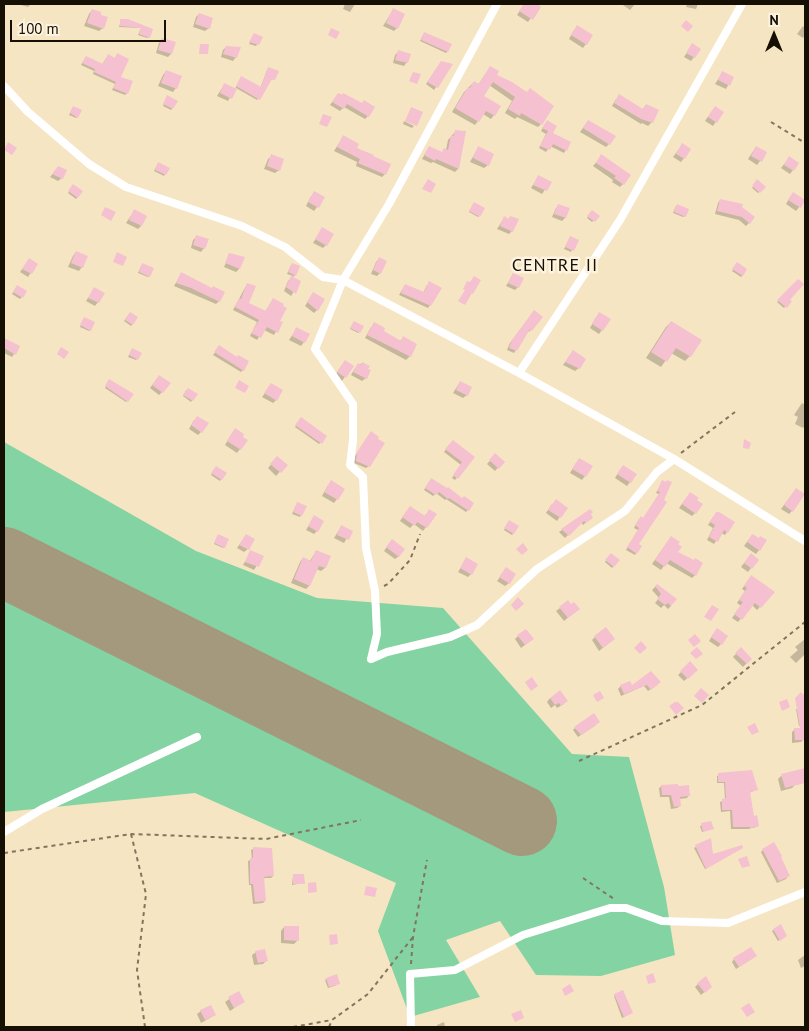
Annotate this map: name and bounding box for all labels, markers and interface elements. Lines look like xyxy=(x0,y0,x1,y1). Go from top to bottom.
scale bar xyxy=(12,10,169,42)
north arrow xyxy=(749,10,799,60)
text: N xyxy=(769,11,779,29)
text: 100 m xyxy=(18,19,59,38)
district label: CENTRE II xyxy=(511,255,599,277)

